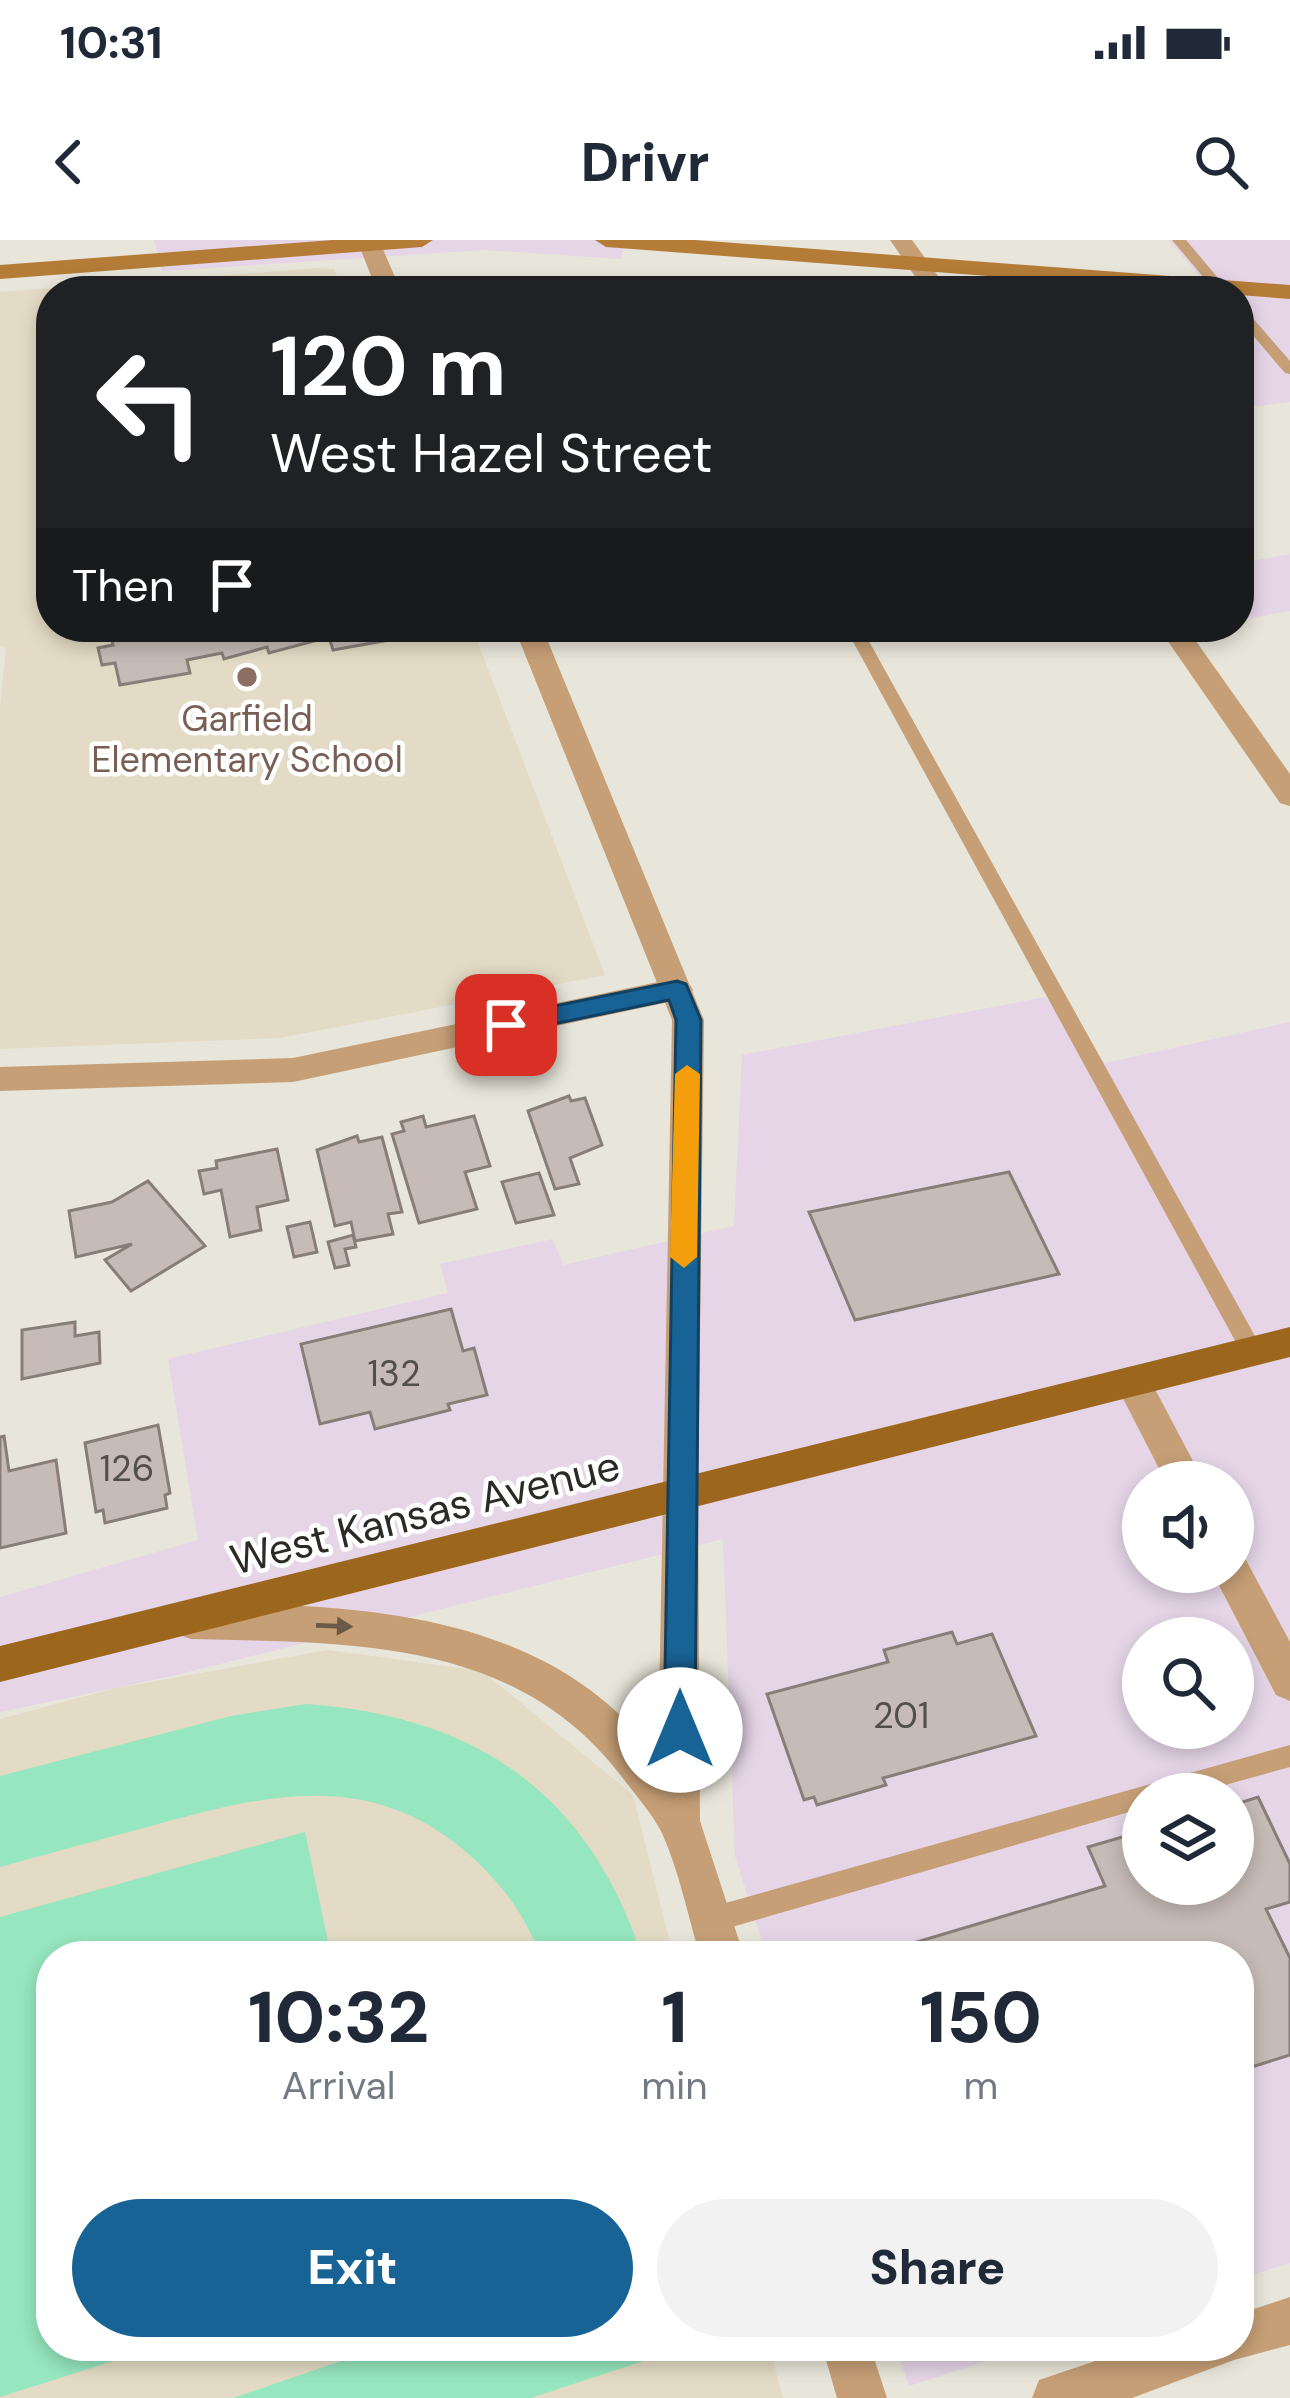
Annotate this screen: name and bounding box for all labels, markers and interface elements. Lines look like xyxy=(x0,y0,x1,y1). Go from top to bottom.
text: 10:31 xyxy=(60,13,163,72)
text: Drivr xyxy=(581,127,709,198)
icon: back xyxy=(36,129,102,195)
icon: search xyxy=(1188,129,1254,195)
text: 120 m xyxy=(270,312,507,421)
icon: left xyxy=(72,324,228,480)
text: West Hazel Street xyxy=(270,418,713,489)
icon: arrive xyxy=(199,552,265,618)
text: Then xyxy=(72,556,175,615)
marker: Garfield Elementary School xyxy=(234,664,260,690)
place label: Garfield Elementary School xyxy=(91,695,403,783)
pin xyxy=(455,974,557,1076)
icon: arrive xyxy=(473,992,539,1058)
house number: 132 xyxy=(367,1350,421,1397)
street label: West Kansas Avenue xyxy=(225,1437,626,1588)
house number: 126 xyxy=(100,1445,154,1492)
map controls xyxy=(1122,1461,1254,1905)
button: sound xyxy=(1122,1461,1254,1593)
one-way arrow xyxy=(316,1617,354,1636)
button: search xyxy=(1122,1617,1254,1749)
position arrow xyxy=(617,1667,743,1793)
house number: 201 xyxy=(873,1692,929,1739)
button: layers xyxy=(1122,1773,1254,1905)
text: 10:32 xyxy=(248,1971,429,2064)
text: 1 xyxy=(661,1971,688,2064)
text: 150 xyxy=(920,1971,1042,2064)
text: Arrival xyxy=(282,2060,395,2111)
text: min xyxy=(641,2060,708,2111)
text: m xyxy=(963,2060,998,2111)
button: Exit xyxy=(72,2199,633,2337)
button: Share xyxy=(657,2199,1218,2337)

